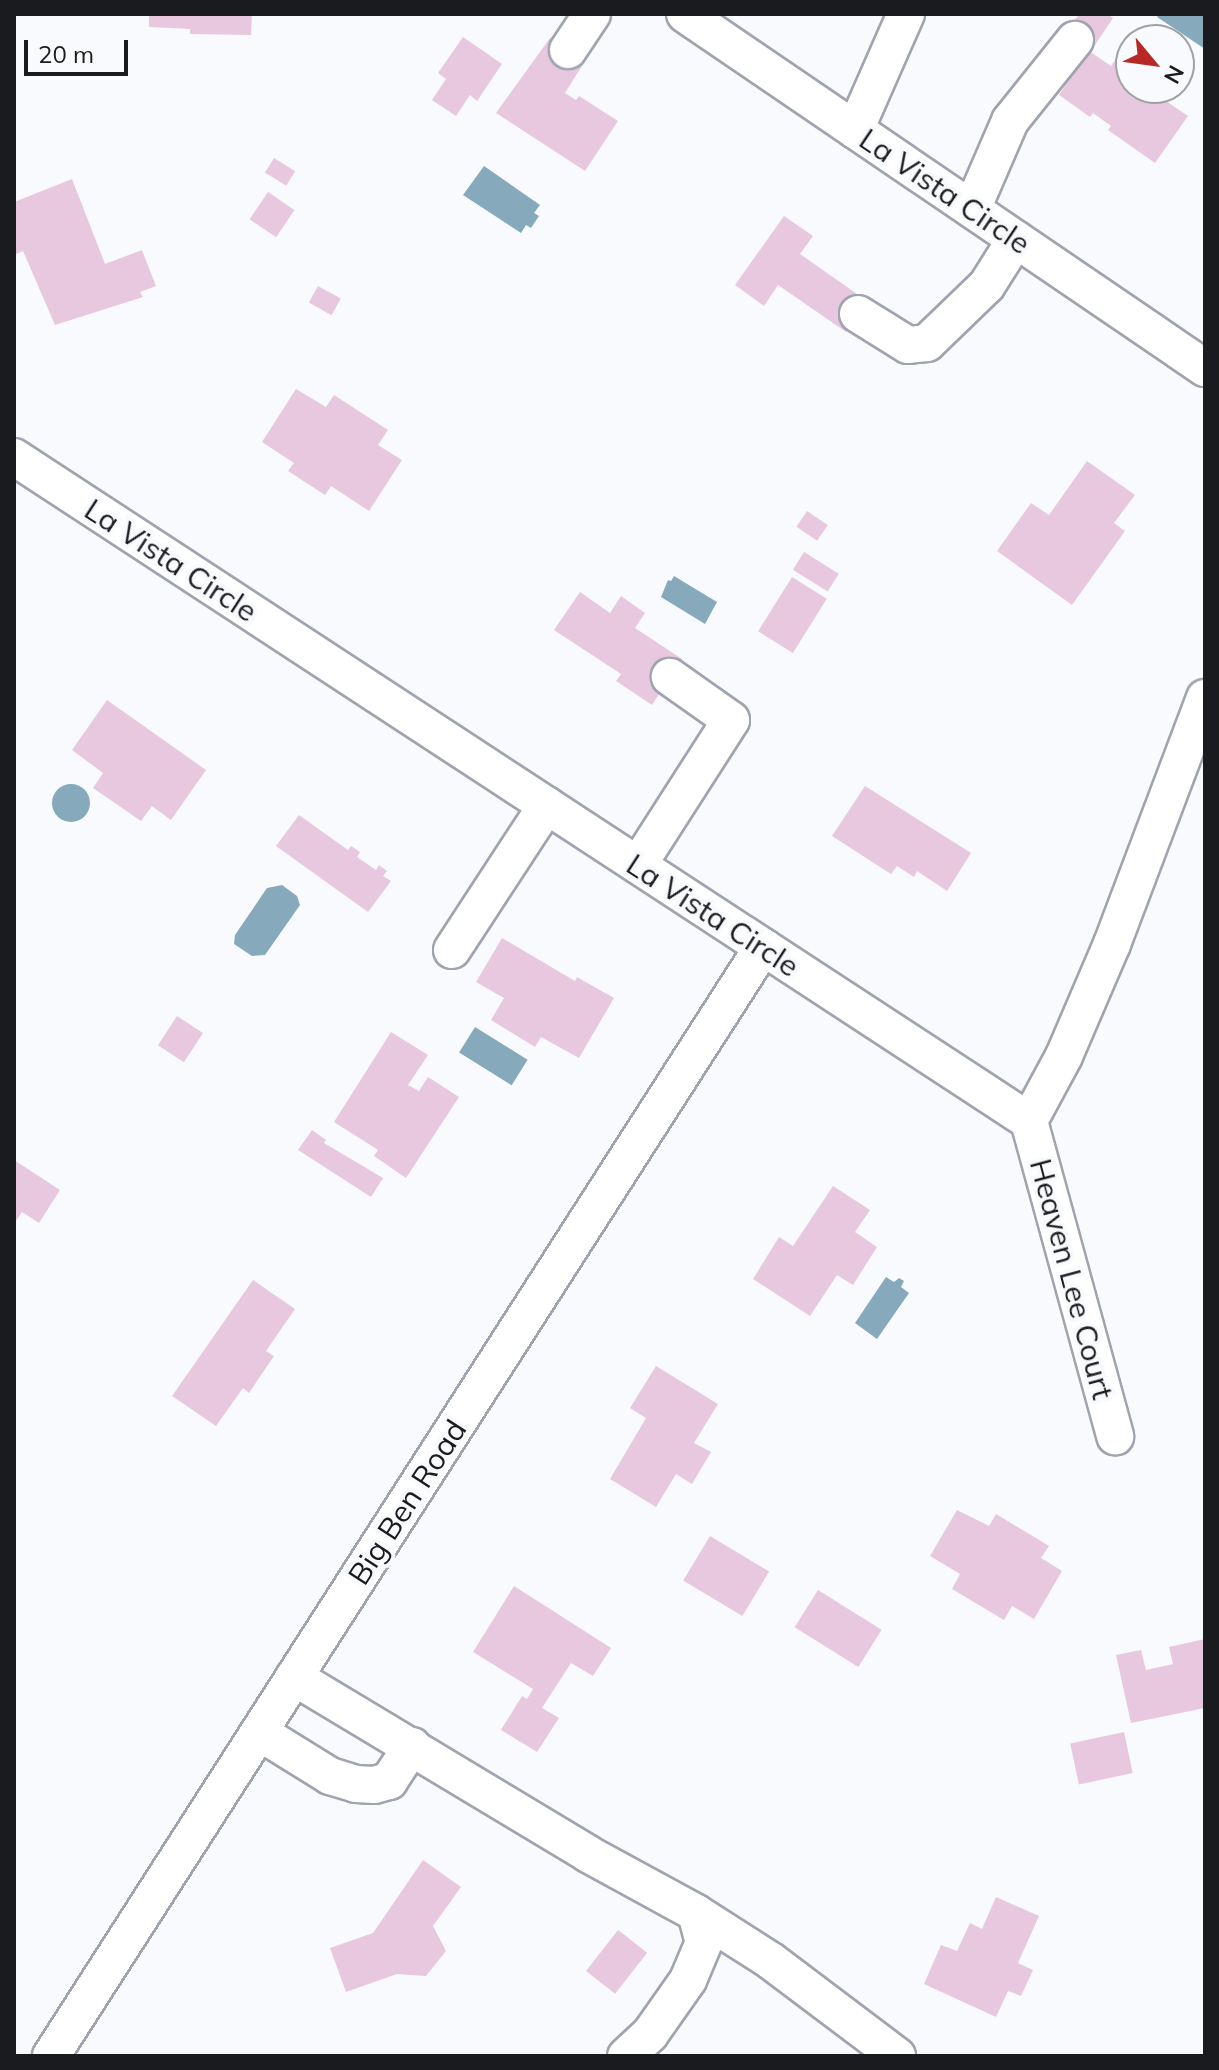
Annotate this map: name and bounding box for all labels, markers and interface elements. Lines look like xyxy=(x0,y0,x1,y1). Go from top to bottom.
scale bar xyxy=(28,24,132,74)
north arrow xyxy=(1115,24,1195,104)
text: 20 m xyxy=(38,39,94,69)
text: N xyxy=(1158,61,1191,89)
street label: La Vista Circle xyxy=(853,121,1037,261)
street label: La Vista Circle xyxy=(78,491,264,629)
street label: La Vista Circle xyxy=(620,846,806,984)
street label: Heaven Lee Court xyxy=(1023,1155,1121,1403)
street label: Big Ben Road xyxy=(340,1413,474,1591)

